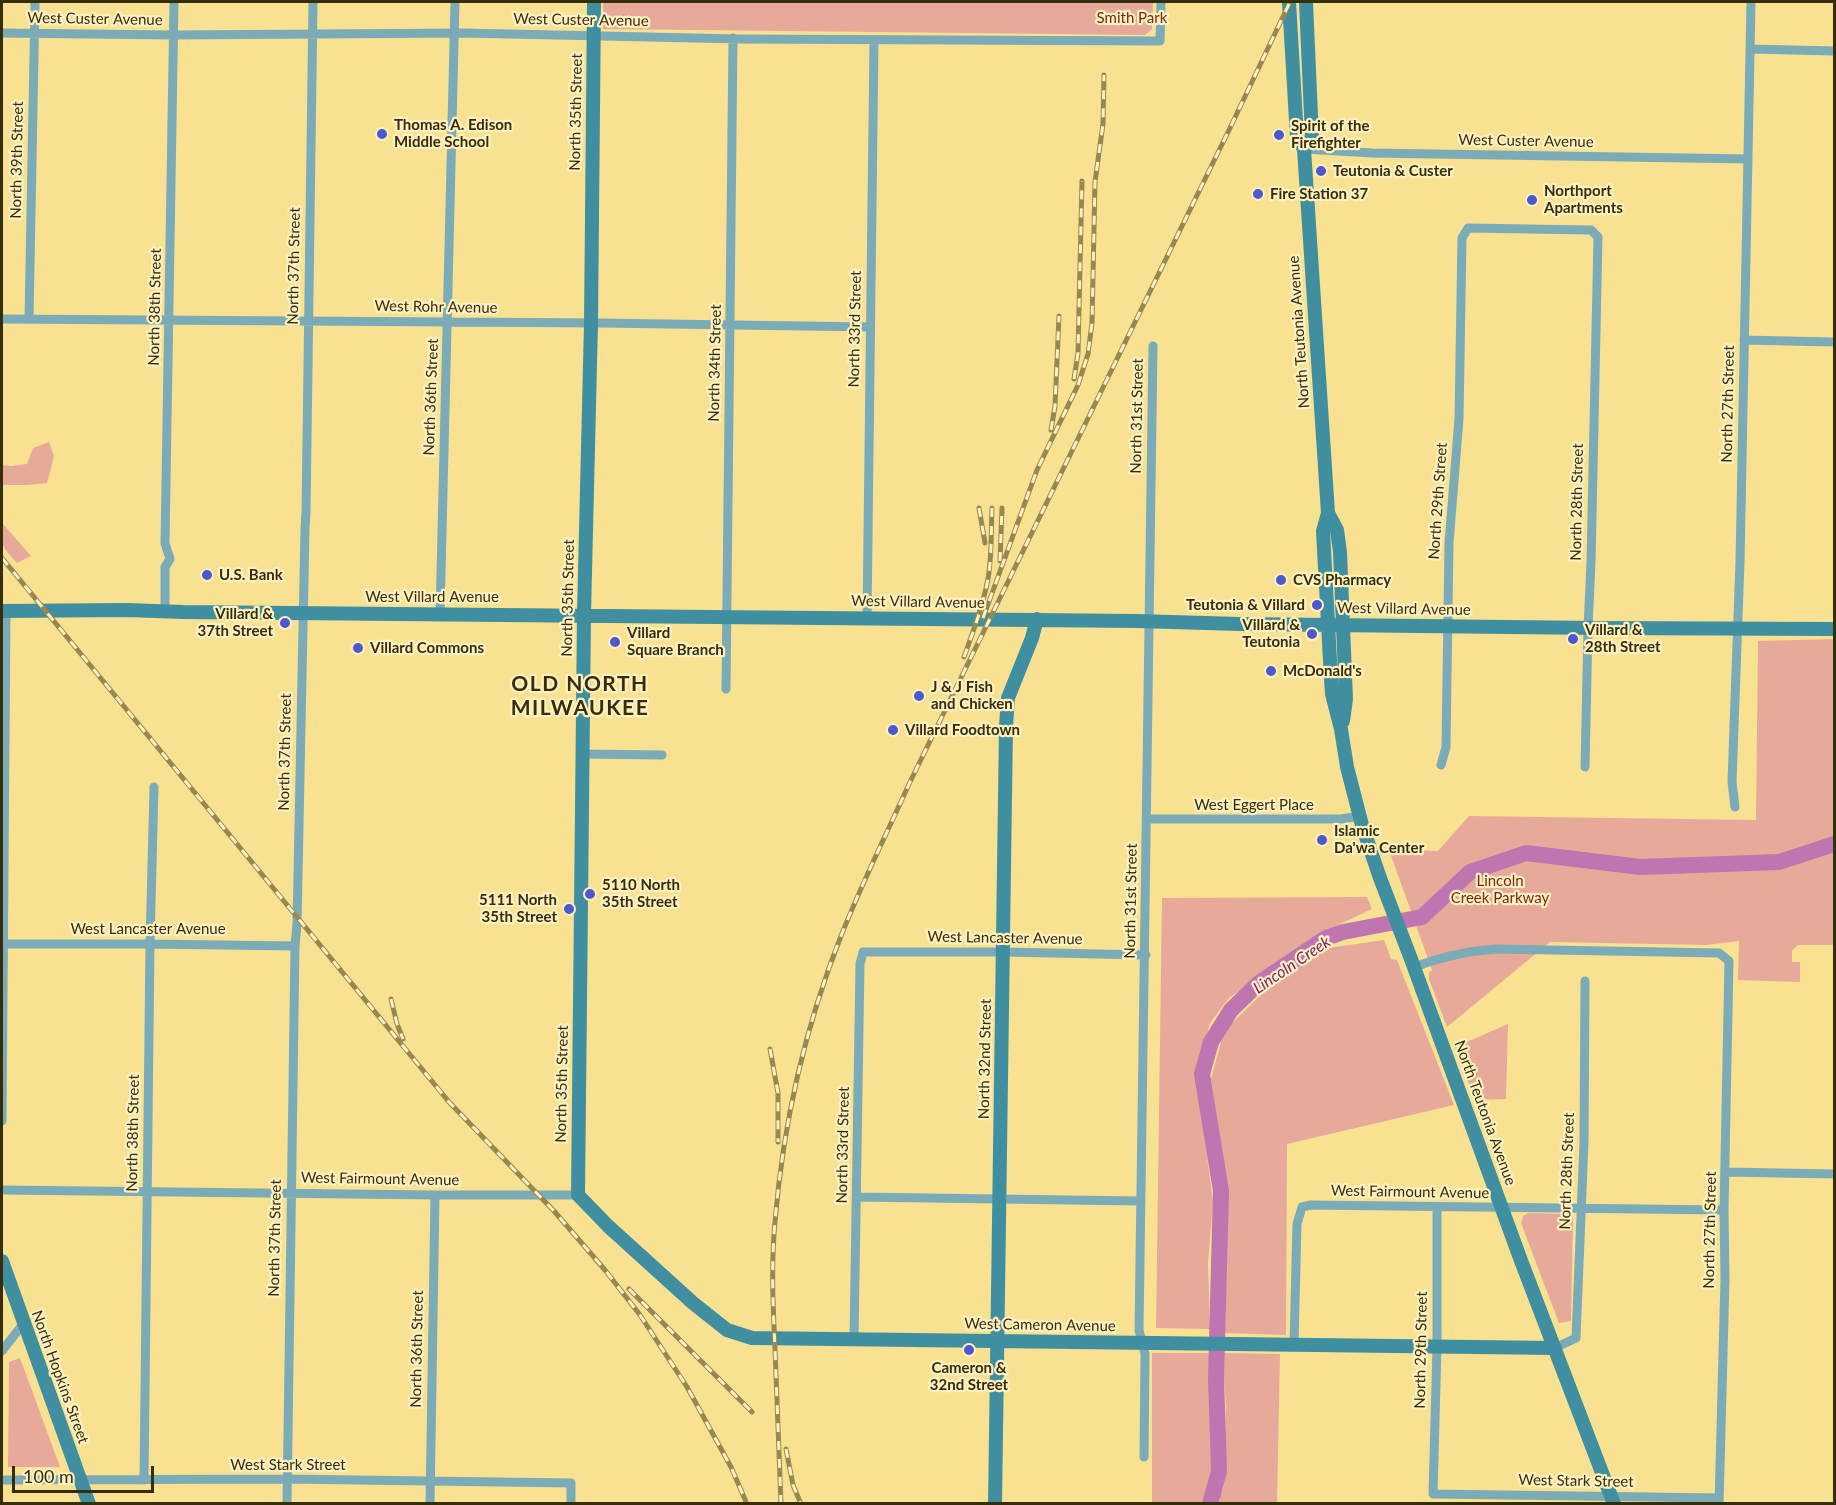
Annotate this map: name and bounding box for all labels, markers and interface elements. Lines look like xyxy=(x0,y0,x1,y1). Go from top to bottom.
street label: West Custer Avenue xyxy=(27,9,163,29)
park label: Smith Park xyxy=(1097,9,1167,27)
street label: West Custer Avenue xyxy=(513,10,649,30)
street label: North 35th Street xyxy=(566,53,586,171)
street label: North 39th Street xyxy=(7,101,27,219)
place label: Thomas A. Edison Middle School xyxy=(394,116,512,151)
place label: Spirit of the Firefighter xyxy=(1291,117,1370,152)
marker: Thomas A. Edison Middle School xyxy=(375,127,389,141)
marker: Spirit of the Firefighter xyxy=(1272,128,1286,142)
street label: West Custer Avenue xyxy=(1458,131,1594,151)
place label: Teutonia & Custer xyxy=(1333,162,1453,180)
marker: Teutonia & Custer xyxy=(1314,164,1328,178)
place label: Northport Apartments xyxy=(1544,182,1623,217)
place label: Fire Station 37 xyxy=(1270,185,1368,203)
marker: Fire Station 37 xyxy=(1251,187,1265,201)
marker: Northport Apartments xyxy=(1525,193,1539,207)
street label: North 37th Street xyxy=(284,207,304,325)
street label: North 38th Street xyxy=(145,248,165,366)
street label: North Teutonia Avenue xyxy=(1285,255,1313,409)
street label: North 33rd Street xyxy=(845,270,865,388)
street label: West Rohr Avenue xyxy=(374,297,498,317)
street label: North 34th Street xyxy=(705,304,725,422)
street label: North 36th Street xyxy=(420,338,442,456)
street label: North 27th Street xyxy=(1718,345,1738,463)
street label: North 31st Street xyxy=(1127,358,1147,474)
street label: North 29th Street xyxy=(1425,442,1451,560)
street label: North 28th Street xyxy=(1567,443,1587,561)
street label: North 35th Street xyxy=(558,539,578,657)
place label: U.S. Bank xyxy=(219,566,283,584)
marker: U.S. Bank xyxy=(200,568,214,582)
place label: CVS Pharmacy xyxy=(1293,571,1391,589)
marker: CVS Pharmacy xyxy=(1274,573,1288,587)
street label: West Villard Avenue xyxy=(365,588,499,606)
street label: West Villard Avenue xyxy=(851,592,985,612)
place label: Teutonia & Villard xyxy=(1186,596,1305,614)
marker: Teutonia & Villard xyxy=(1310,598,1324,612)
street label: West Villard Avenue xyxy=(1337,599,1471,619)
place label: Villard & 37th Street xyxy=(198,605,273,640)
marker: Villard & 37th Street xyxy=(278,616,292,630)
place label: Villard & Teutonia xyxy=(1242,616,1300,651)
place label: Villard & 28th Street xyxy=(1585,621,1660,656)
place label: Villard Square Branch xyxy=(627,624,724,659)
marker: Villard & Teutonia xyxy=(1305,627,1319,641)
marker: Villard & 28th Street xyxy=(1566,632,1580,646)
marker: Villard Square Branch xyxy=(608,635,622,649)
place label: Villard Commons xyxy=(370,639,484,657)
marker: Villard Commons xyxy=(351,641,365,655)
place label: McDonald's xyxy=(1283,662,1362,680)
marker: McDonald's xyxy=(1264,664,1278,678)
district label: OLD NORTH MILWAUKEE xyxy=(511,671,649,721)
place label: J & J Fish and Chicken xyxy=(931,678,1013,713)
marker: J & J Fish and Chicken xyxy=(912,689,926,703)
street label: North 37th Street xyxy=(275,693,295,811)
place label: Villard Foodtown xyxy=(905,721,1020,739)
marker: Villard Foodtown xyxy=(886,723,900,737)
street label: West Eggert Place xyxy=(1194,796,1314,814)
place label: Islamic Da'wa Center xyxy=(1334,822,1424,857)
marker: Islamic Da'wa Center xyxy=(1315,833,1329,847)
street label: North 31st Street xyxy=(1121,843,1141,959)
park label: Lincoln Creek Parkway xyxy=(1451,872,1549,907)
place label: 5110 North 35th Street xyxy=(602,876,680,911)
marker: 5110 North 35th Street xyxy=(583,887,597,901)
place label: 5111 North 35th Street xyxy=(479,891,557,926)
marker: 5111 North 35th Street xyxy=(562,902,576,916)
street label: West Lancaster Avenue xyxy=(70,920,226,938)
street label: West Lancaster Avenue xyxy=(927,928,1083,948)
water label: Lincoln Creek xyxy=(1250,932,1334,998)
street label: North 32nd Street xyxy=(975,999,995,1119)
street label: North 35th Street xyxy=(552,1025,572,1143)
street label: North Teutonia Avenue xyxy=(1450,1038,1520,1188)
street label: North 38th Street xyxy=(123,1074,143,1192)
street label: North 33rd Street xyxy=(833,1086,853,1204)
street label: North 28th Street xyxy=(1556,1112,1578,1230)
street label: West Fairmount Avenue xyxy=(301,1169,459,1189)
street label: North 27th Street xyxy=(1700,1171,1720,1289)
street label: North 37th Street xyxy=(265,1179,285,1297)
street label: West Fairmount Avenue xyxy=(1331,1182,1489,1202)
street label: North 36th Street xyxy=(407,1290,427,1408)
street label: North 29th Street xyxy=(1411,1291,1431,1409)
street label: North Hopkins Street xyxy=(28,1308,92,1446)
street label: West Cameron Avenue xyxy=(964,1315,1116,1335)
marker: Cameron & 32nd Street xyxy=(962,1343,976,1357)
place label: Cameron & 32nd Street xyxy=(930,1359,1008,1394)
scale bar xyxy=(15,1454,158,1492)
street label: West Stark Street xyxy=(230,1456,346,1474)
text: 100 m xyxy=(23,1465,74,1487)
street label: West Stark Street xyxy=(1518,1471,1634,1491)

